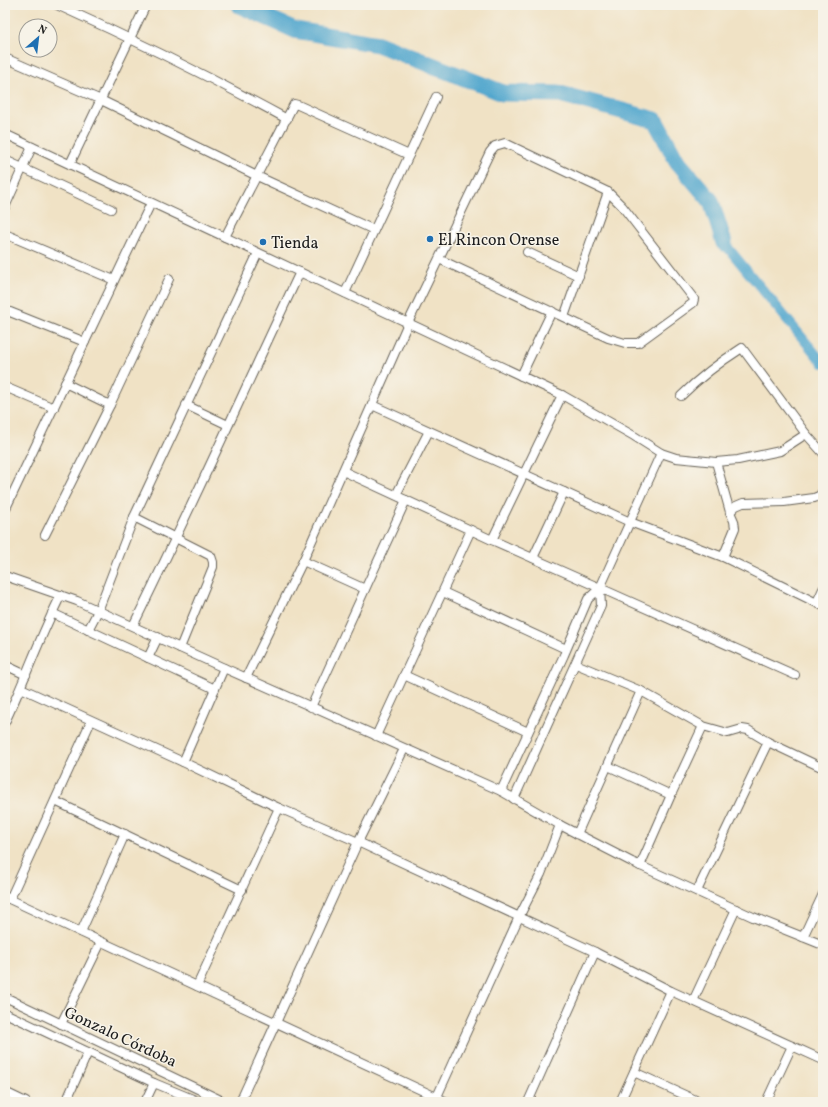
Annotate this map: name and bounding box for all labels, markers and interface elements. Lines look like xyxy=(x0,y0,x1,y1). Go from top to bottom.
north arrow xyxy=(18,18,58,58)
text: N xyxy=(35,22,49,39)
place label: El Rincon Orense xyxy=(438,230,559,252)
place label: Tienda xyxy=(271,233,319,255)
marker: El Rincon Orense xyxy=(425,234,435,244)
marker: Tienda xyxy=(258,237,268,247)
street label: Gonzalo Córdoba xyxy=(60,1002,180,1074)

